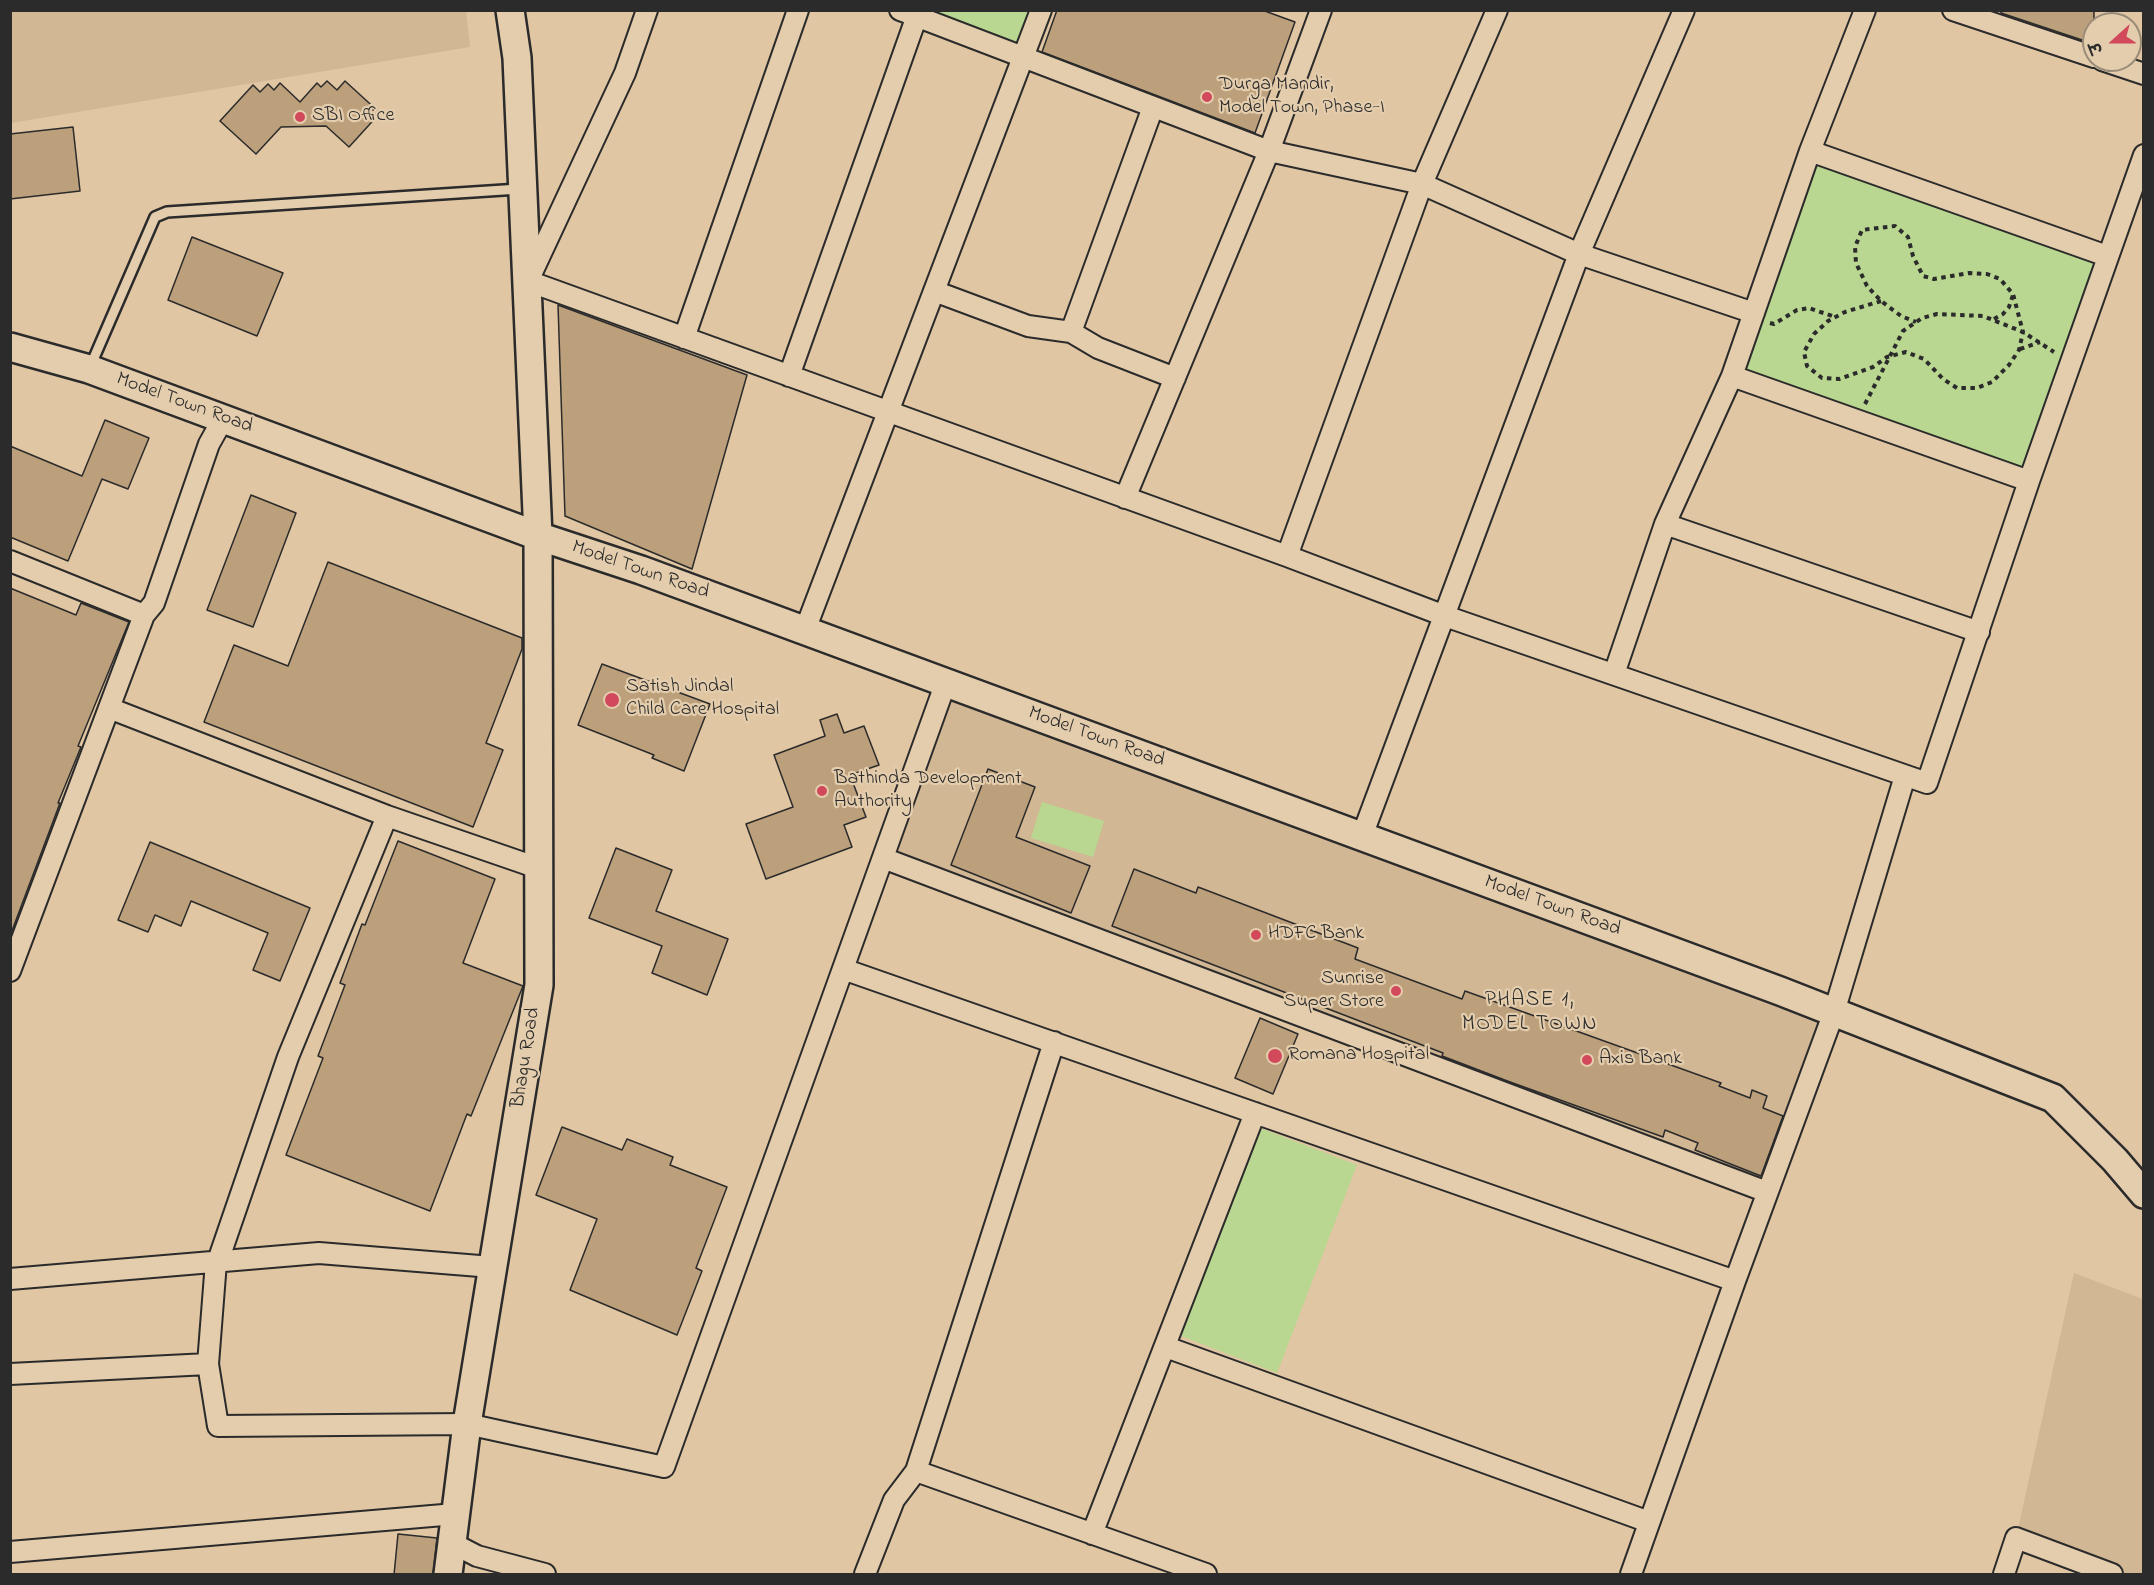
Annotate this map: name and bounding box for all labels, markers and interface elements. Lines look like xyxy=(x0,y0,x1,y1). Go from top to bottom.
north arrow xyxy=(2082,12,2142,72)
text: उ xyxy=(2084,38,2110,57)
place label: Durga Mandir, Model Town, Phase-I xyxy=(1219,74,1385,121)
marker: Durga Mandir, Model Town, Phase-I xyxy=(1200,90,1214,104)
place label: SBI Office xyxy=(312,105,394,129)
marker: SBI Office xyxy=(293,110,307,124)
street label: Model Town Road xyxy=(112,368,256,440)
street label: Model Town Road xyxy=(568,536,712,606)
place label: Satish Jindal Child Care Hospital xyxy=(626,676,779,723)
marker: Satish Jindal Child Care Hospital xyxy=(603,691,621,709)
street label: Model Town Road xyxy=(1024,702,1168,774)
place label: Bathinda Development Authority xyxy=(834,768,1022,815)
marker: Bathinda Development Authority xyxy=(815,784,829,798)
street label: Model Town Road xyxy=(1480,871,1624,943)
place label: HDFC Bank xyxy=(1268,923,1364,947)
marker: HDFC Bank xyxy=(1249,928,1263,942)
place label: Sunrise Super Store xyxy=(1284,968,1384,1015)
marker: Sunrise Super Store xyxy=(1389,984,1403,998)
district label: PHASE 1, MODEL TOWN xyxy=(1462,989,1598,1039)
street label: Bhagu Road xyxy=(507,1006,547,1110)
place label: Romana Hospital xyxy=(1288,1044,1429,1068)
marker: Romana Hospital xyxy=(1266,1047,1284,1065)
place label: Axis Bank xyxy=(1599,1048,1682,1072)
marker: Axis Bank xyxy=(1580,1053,1594,1067)

